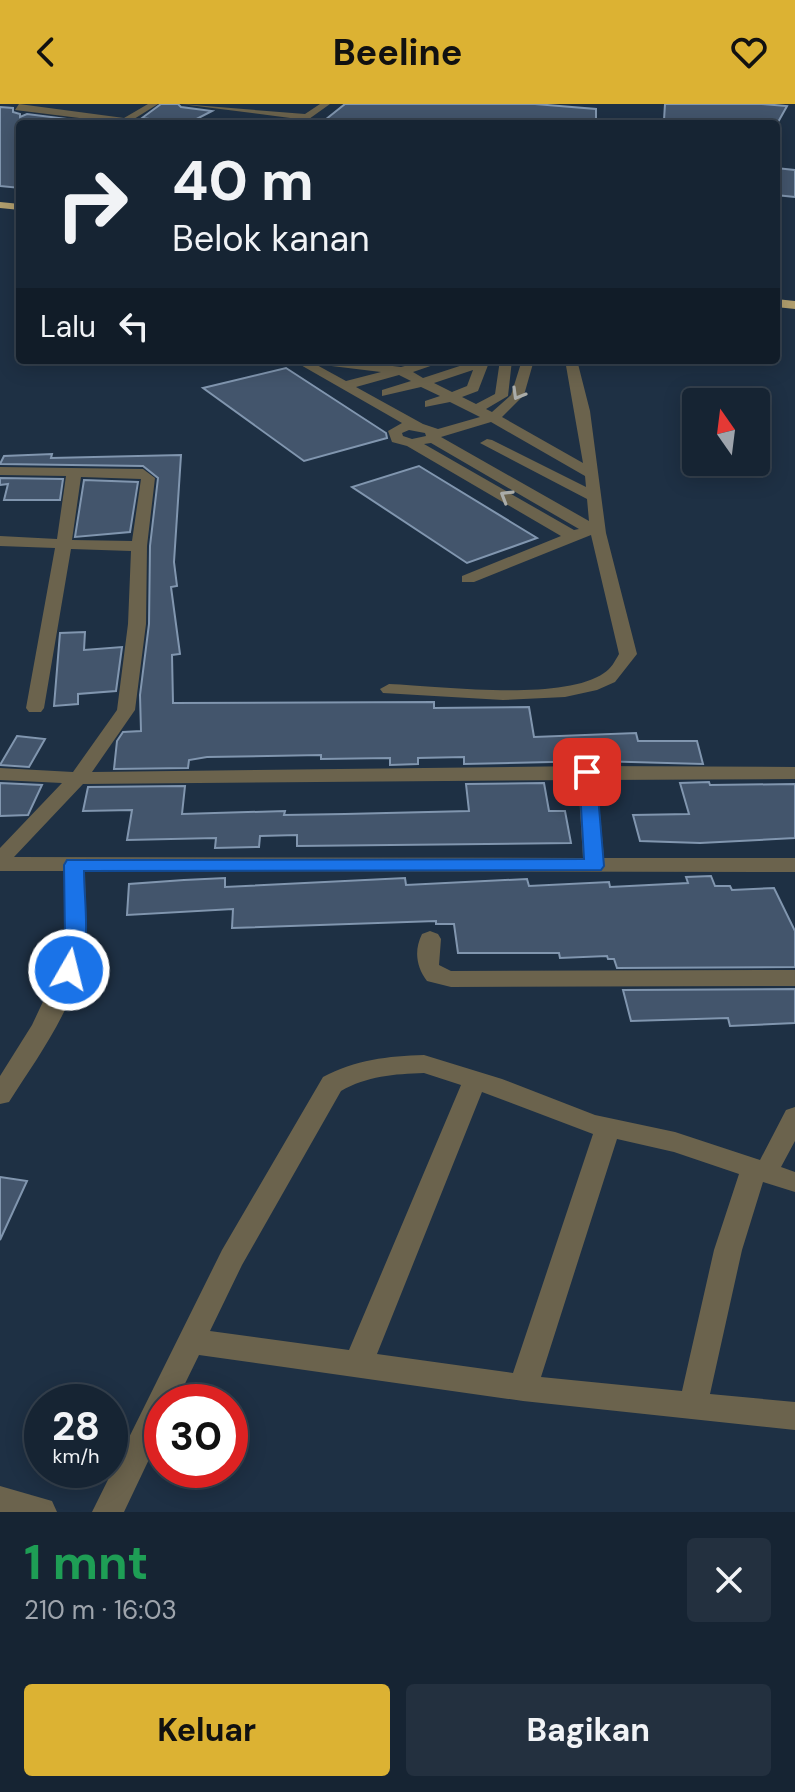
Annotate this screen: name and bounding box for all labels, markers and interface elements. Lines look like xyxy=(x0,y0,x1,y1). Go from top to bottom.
text: Beeline xyxy=(333,29,462,76)
icon: back xyxy=(24,30,68,74)
icon: heart xyxy=(727,30,771,74)
text: 40 m xyxy=(172,144,314,217)
icon: right xyxy=(40,152,144,256)
text: Belok kanan xyxy=(172,215,370,262)
icon: left xyxy=(112,304,156,348)
text: Lalu xyxy=(40,307,96,346)
one-way arrow xyxy=(512,386,527,400)
north arrow xyxy=(682,388,770,476)
map controls xyxy=(682,388,770,476)
one-way arrow xyxy=(500,491,515,506)
pin xyxy=(553,738,621,806)
icon: arrive xyxy=(565,750,609,794)
position arrow xyxy=(27,928,111,1012)
speed limit sign: 30 xyxy=(144,1384,248,1488)
text: 28 xyxy=(52,1400,100,1452)
text: km/h xyxy=(52,1443,100,1469)
text: 1 mnt xyxy=(24,1531,148,1594)
button: close xyxy=(687,1538,771,1622)
text: 210 m · 16:03 xyxy=(24,1593,177,1627)
button: Keluar xyxy=(24,1684,390,1776)
button: Bagikan xyxy=(406,1684,771,1776)

